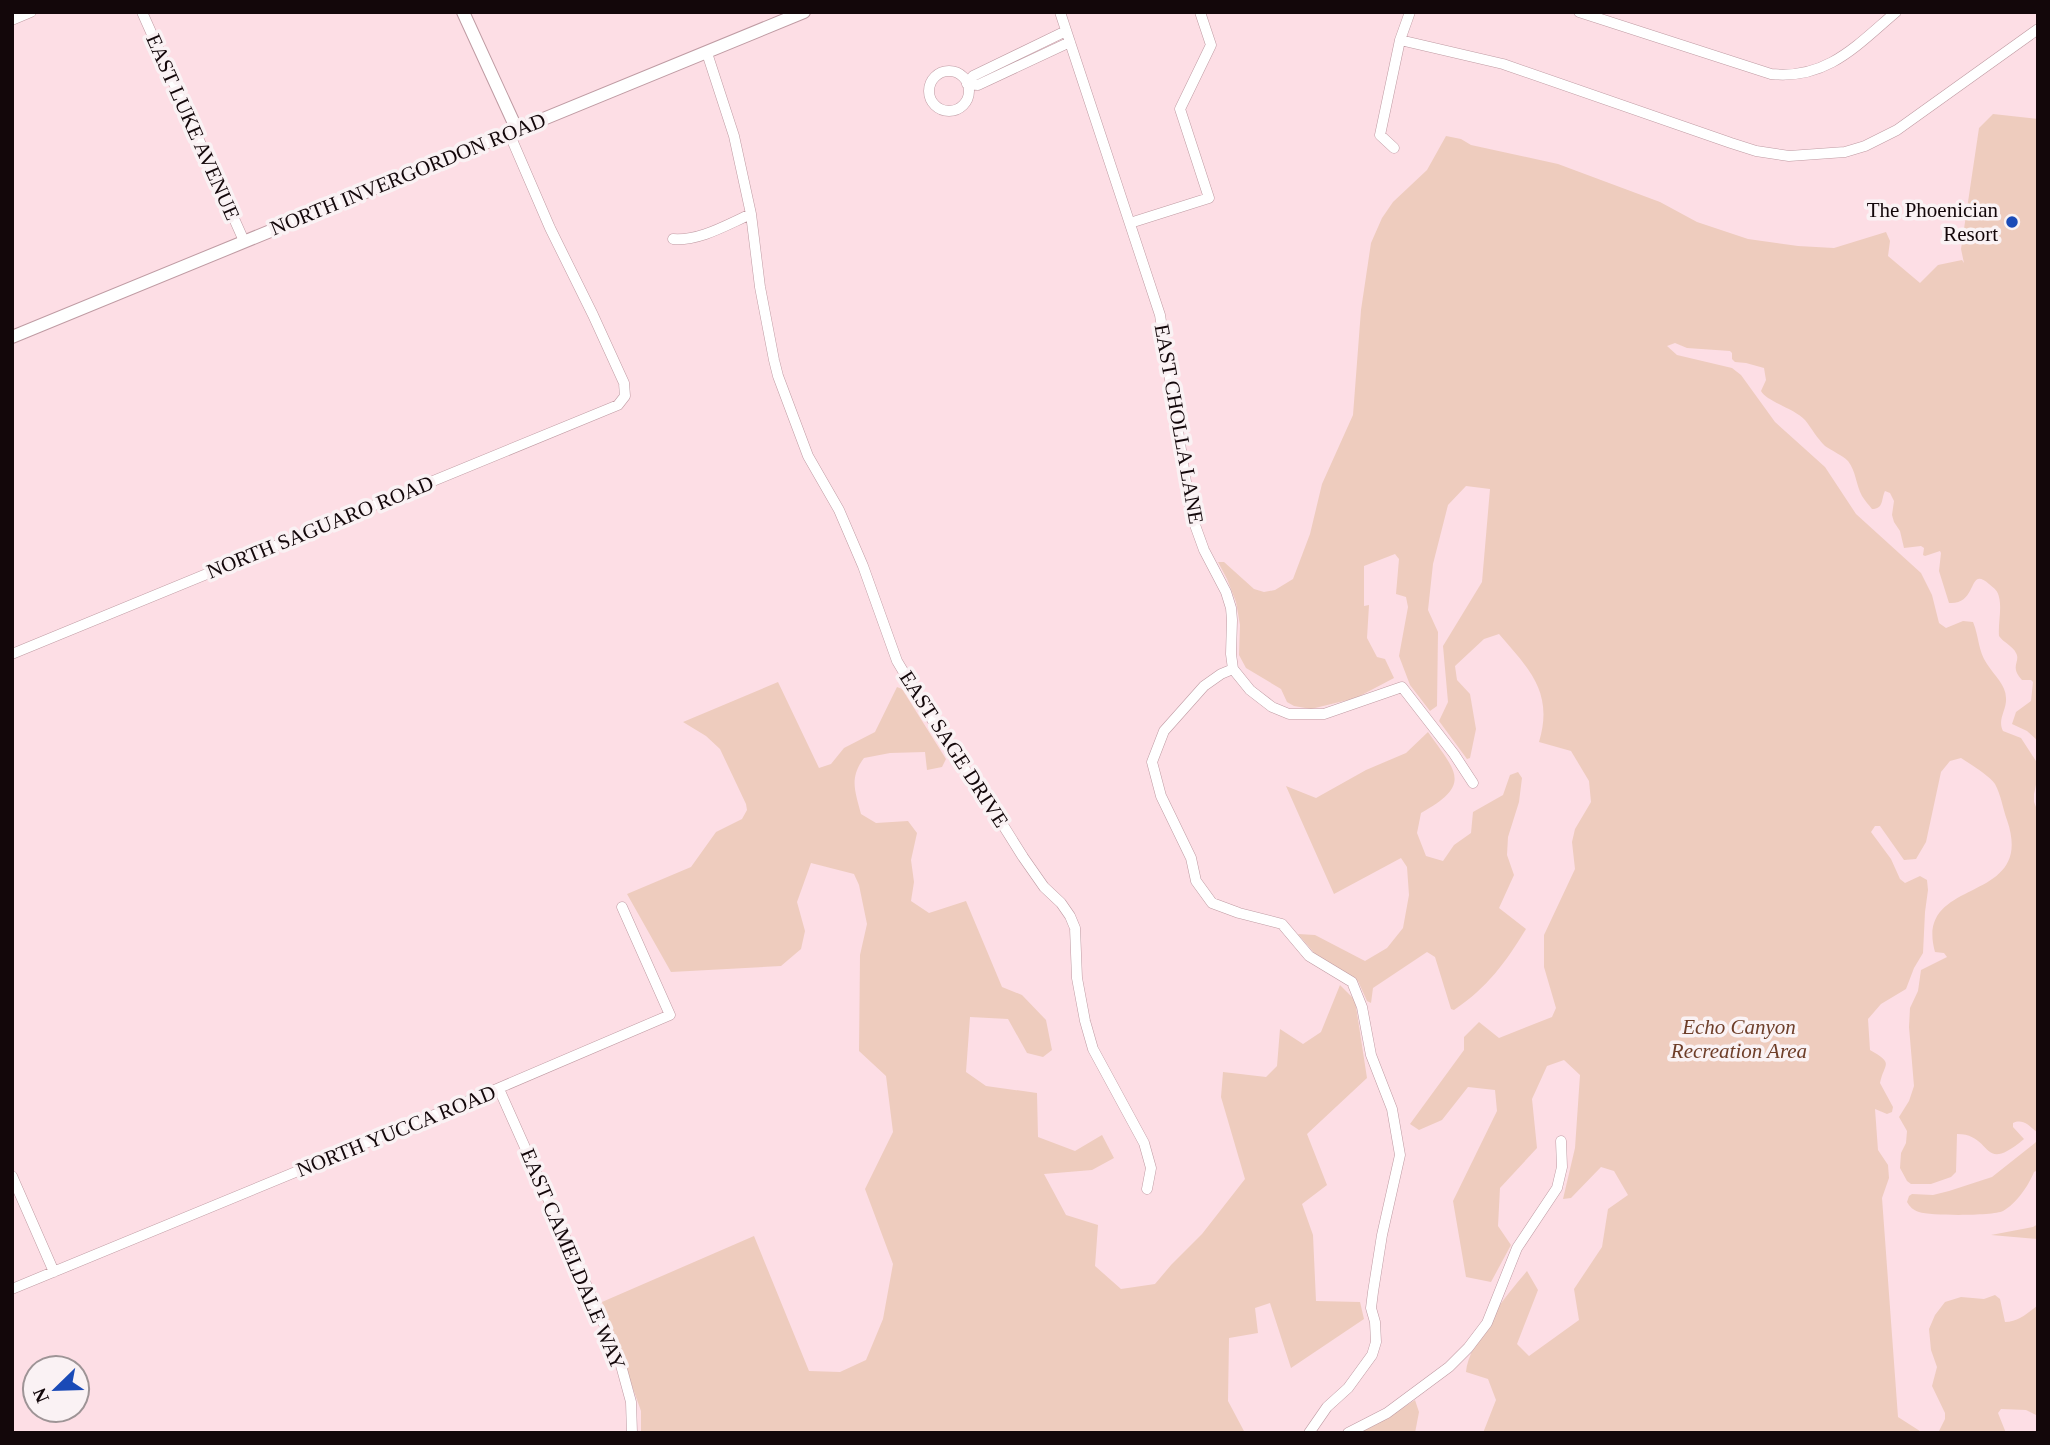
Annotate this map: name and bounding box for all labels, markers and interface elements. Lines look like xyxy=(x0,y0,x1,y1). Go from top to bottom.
street label: EAST LUKE AVENUE xyxy=(141,30,245,224)
street label: NORTH INVERGORDON ROAD xyxy=(267,108,549,240)
place label: The Phoenician Resort xyxy=(1867,198,1998,246)
marker: The Phoenician Resort xyxy=(2004,214,2020,230)
street label: EAST CHOLLA LANE xyxy=(1150,322,1208,526)
street label: NORTH SAGUARO ROAD xyxy=(203,470,437,584)
street label: EAST SAGE DRIVE xyxy=(894,666,1014,832)
park label: Echo Canyon Recreation Area xyxy=(1670,1015,1807,1063)
street label: NORTH YUCCA ROAD xyxy=(293,1080,499,1182)
street label: EAST CAMELDALE WAY xyxy=(516,1145,630,1373)
north arrow xyxy=(21,1354,91,1424)
text: N xyxy=(28,1385,53,1406)

